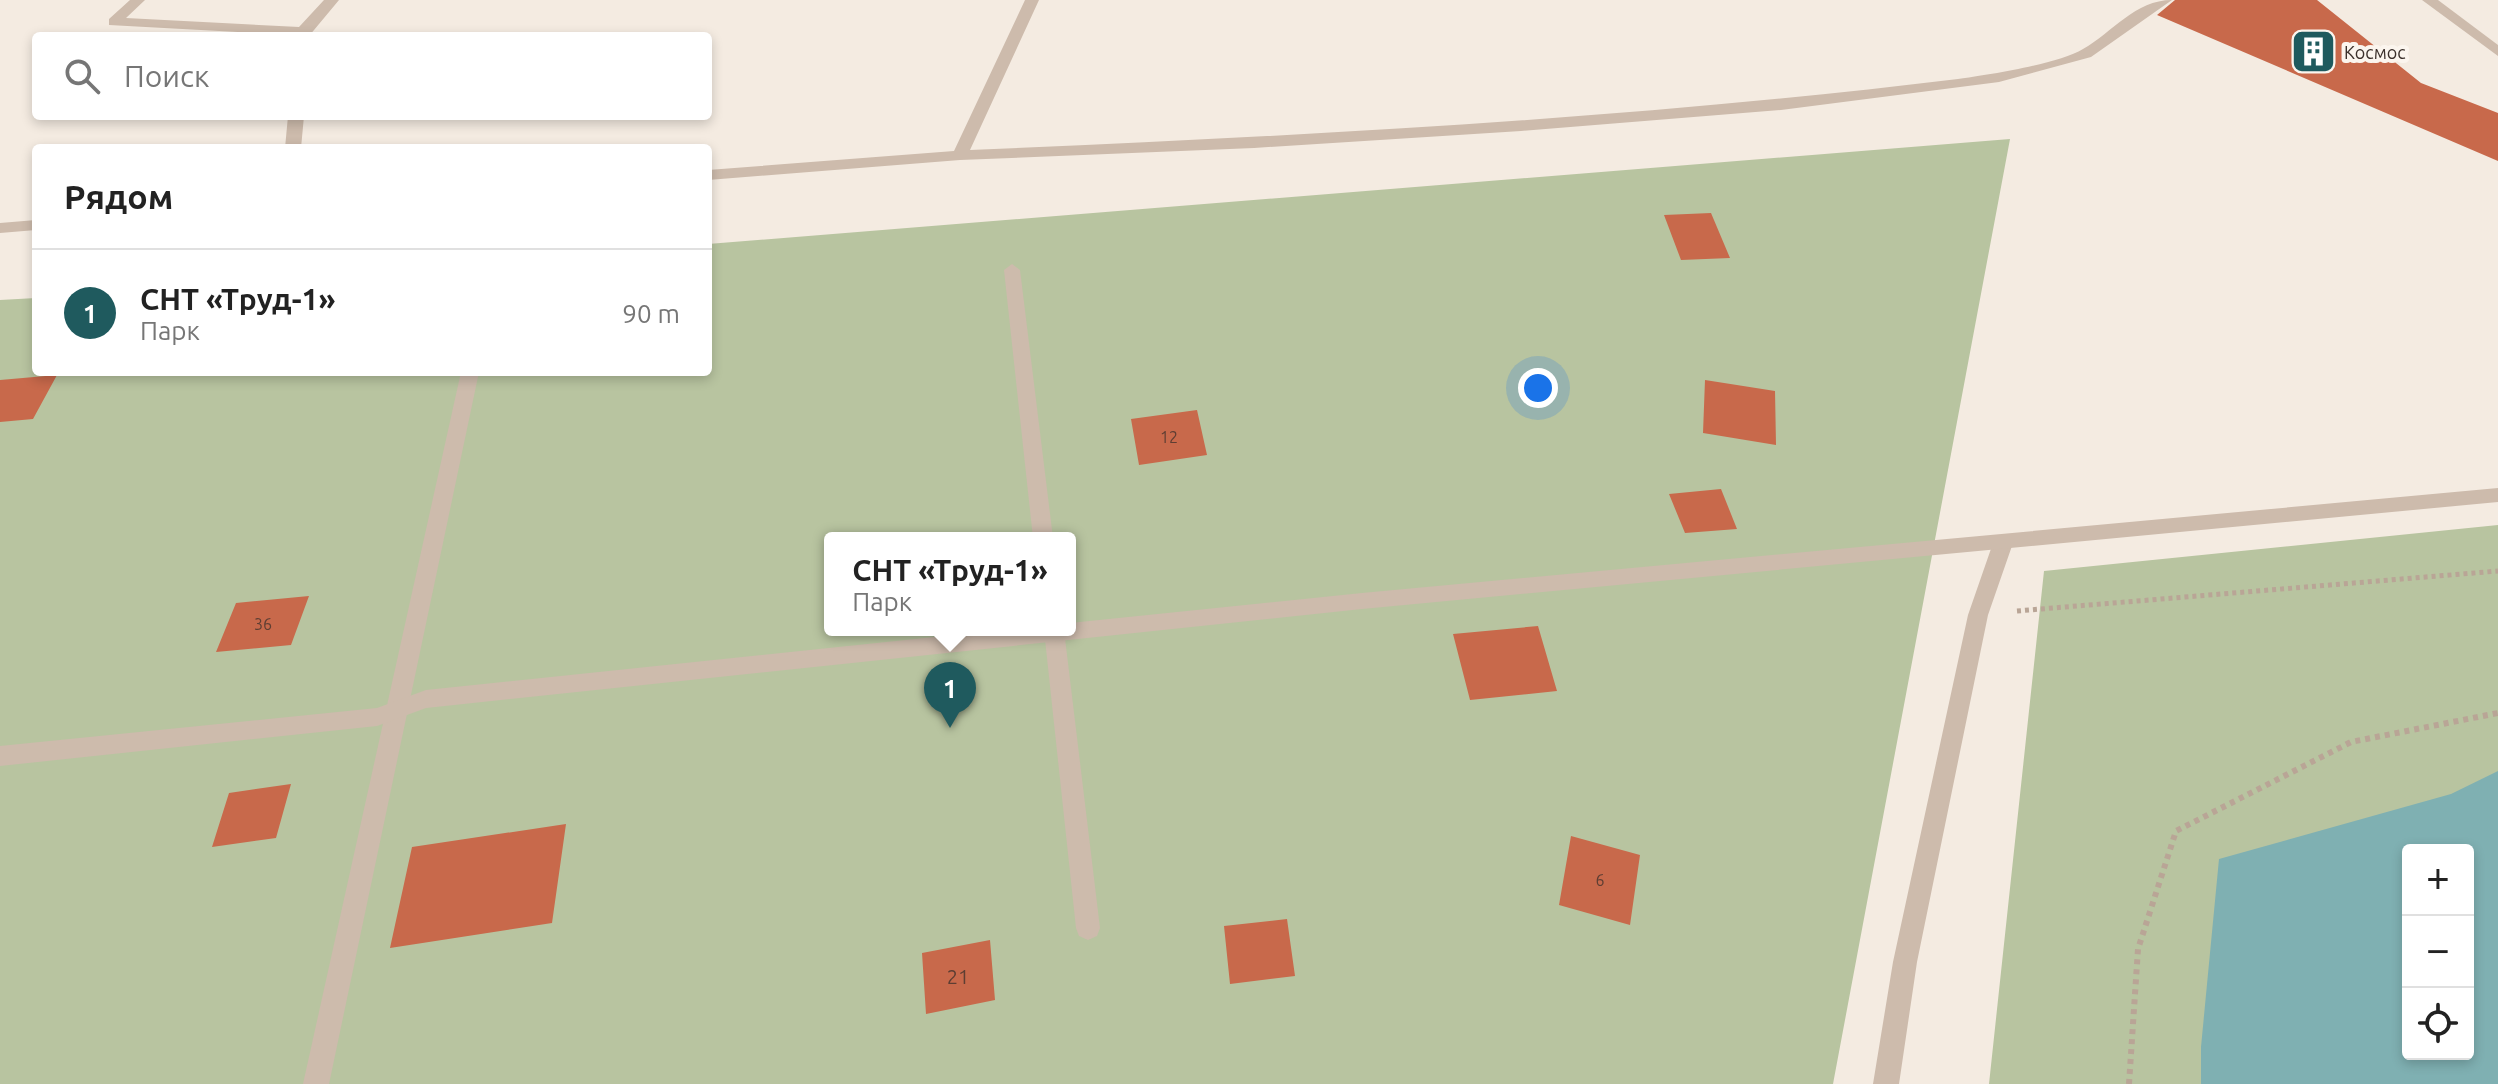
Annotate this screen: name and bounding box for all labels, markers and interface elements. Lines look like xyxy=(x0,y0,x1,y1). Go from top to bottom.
building icon: Космос xyxy=(2289,28,2337,76)
search box xyxy=(32,32,712,120)
place label: Космос xyxy=(2344,42,2406,62)
icon: search xyxy=(60,54,104,98)
text: Поиск xyxy=(124,59,209,93)
text: Рядом xyxy=(64,177,173,215)
text: СНТ «Труд-1» xyxy=(140,282,335,316)
text: 1 xyxy=(83,299,97,328)
text: 90 m xyxy=(622,299,680,328)
text: Парк xyxy=(140,316,200,345)
your location xyxy=(1518,368,1558,408)
house number: 12 xyxy=(1160,428,1178,446)
popup xyxy=(824,532,1076,636)
text: СНТ «Труд-1» xyxy=(852,553,1048,587)
text: Парк xyxy=(852,587,912,616)
house number: 36 xyxy=(254,615,272,633)
pin: 1 xyxy=(924,662,976,728)
map controls xyxy=(2402,844,2474,1060)
button: + xyxy=(2402,844,2474,916)
house number: 6 xyxy=(1595,871,1605,889)
button: − xyxy=(2402,916,2474,988)
house number: 21 xyxy=(947,965,969,988)
button: locate xyxy=(2402,988,2474,1060)

